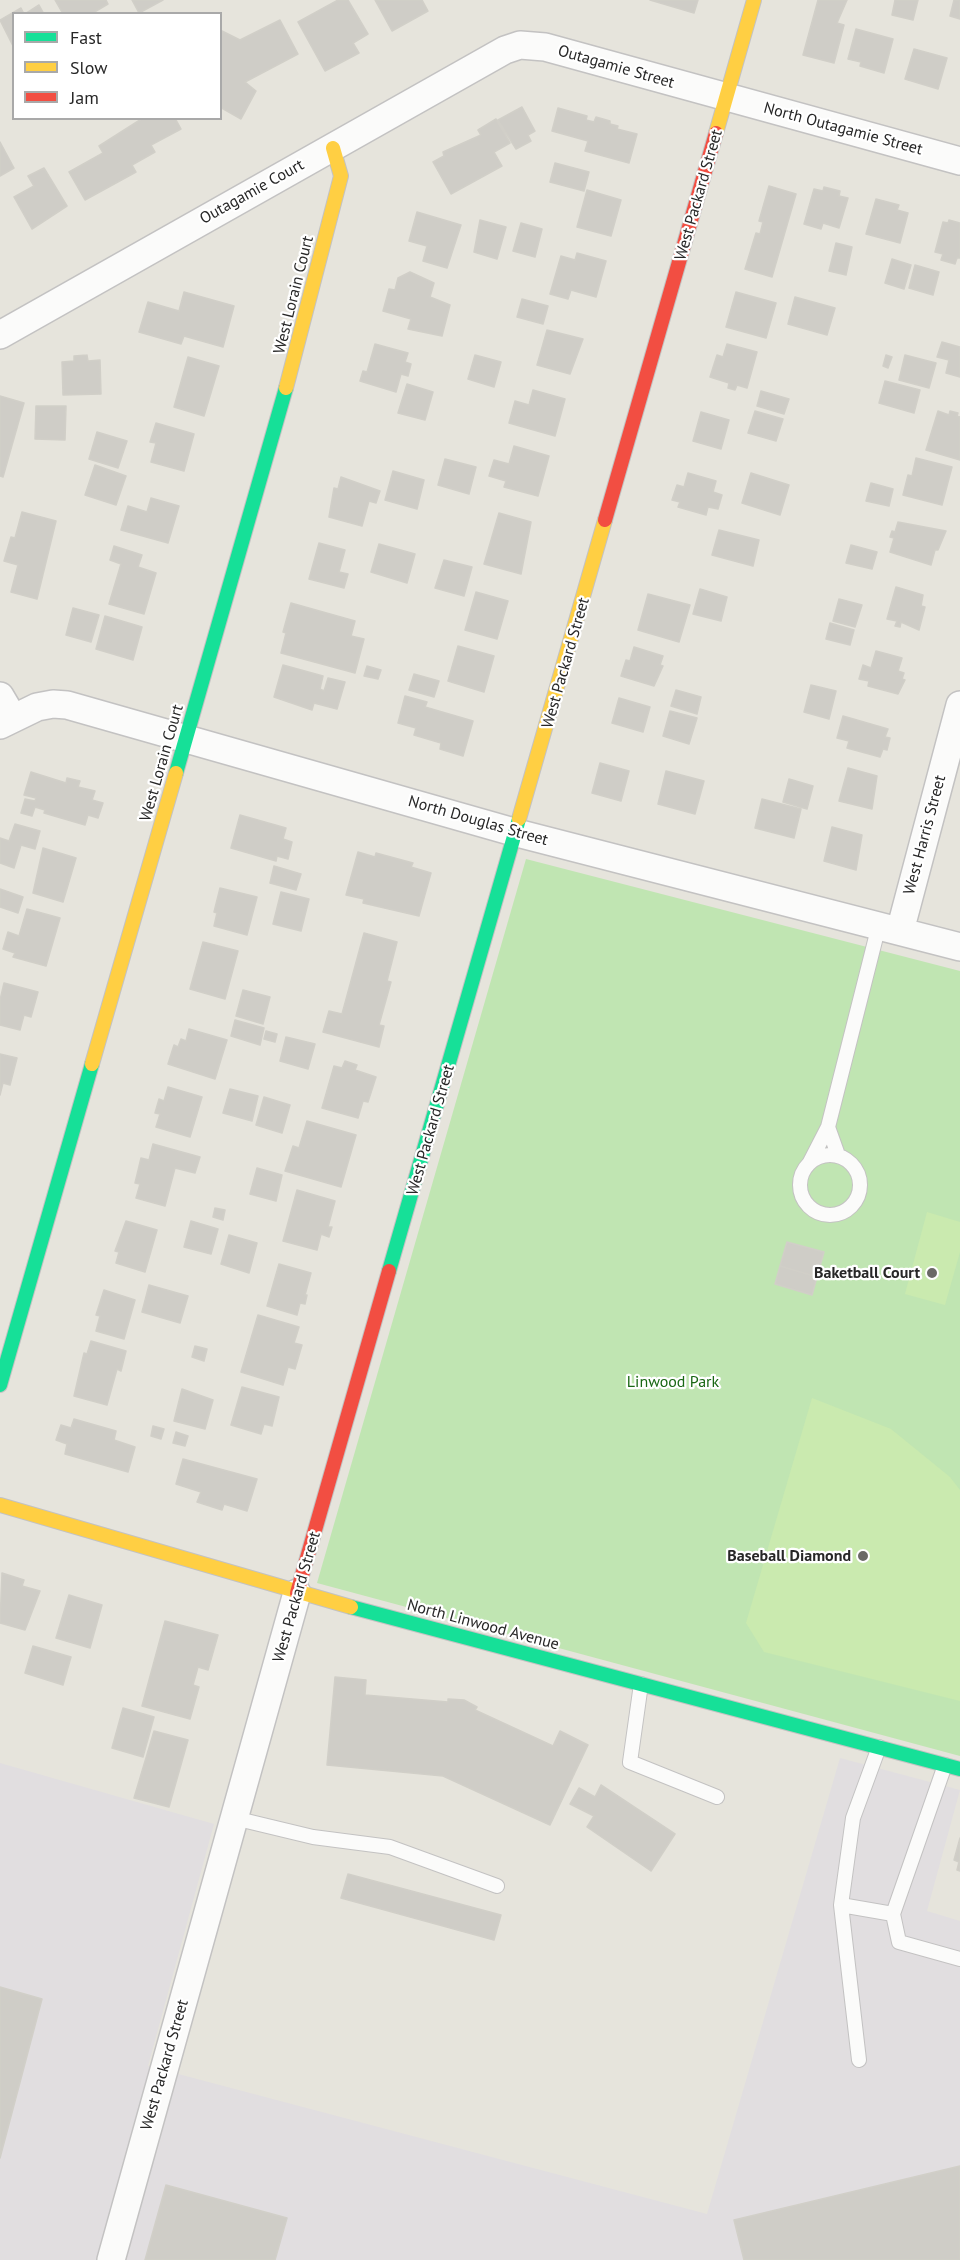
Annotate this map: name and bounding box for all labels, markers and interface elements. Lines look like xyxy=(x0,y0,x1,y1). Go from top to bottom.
legend xyxy=(12,12,222,120)
text: Fast xyxy=(70,26,102,49)
street label: Outagamie Street xyxy=(556,41,676,93)
text: Slow xyxy=(70,56,108,79)
text: Jam xyxy=(70,86,99,109)
street label: North Outagamie Street xyxy=(761,99,925,159)
street label: West Packard Street xyxy=(671,127,727,263)
street label: Outagamie Court xyxy=(197,155,307,229)
street label: West Lorain Court xyxy=(270,234,318,356)
street label: West Packard Street xyxy=(538,595,594,731)
street label: West Lorain Court xyxy=(136,702,188,824)
street label: West Harris Street xyxy=(900,773,950,897)
street label: North Douglas Street xyxy=(406,792,550,850)
street label: West Packard Street xyxy=(403,1062,459,1198)
place label: Baketball Court xyxy=(814,1263,920,1283)
marker: Baketball Court xyxy=(925,1266,939,1280)
park label: Linwood Park xyxy=(627,1372,719,1392)
street label: West Packard Street xyxy=(269,1529,325,1665)
place label: Baseball Diamond xyxy=(727,1546,851,1566)
marker: Baseball Diamond xyxy=(856,1549,870,1563)
street label: North Linwood Avenue xyxy=(405,1595,561,1655)
street label: West Packard Street xyxy=(137,1997,193,2133)

